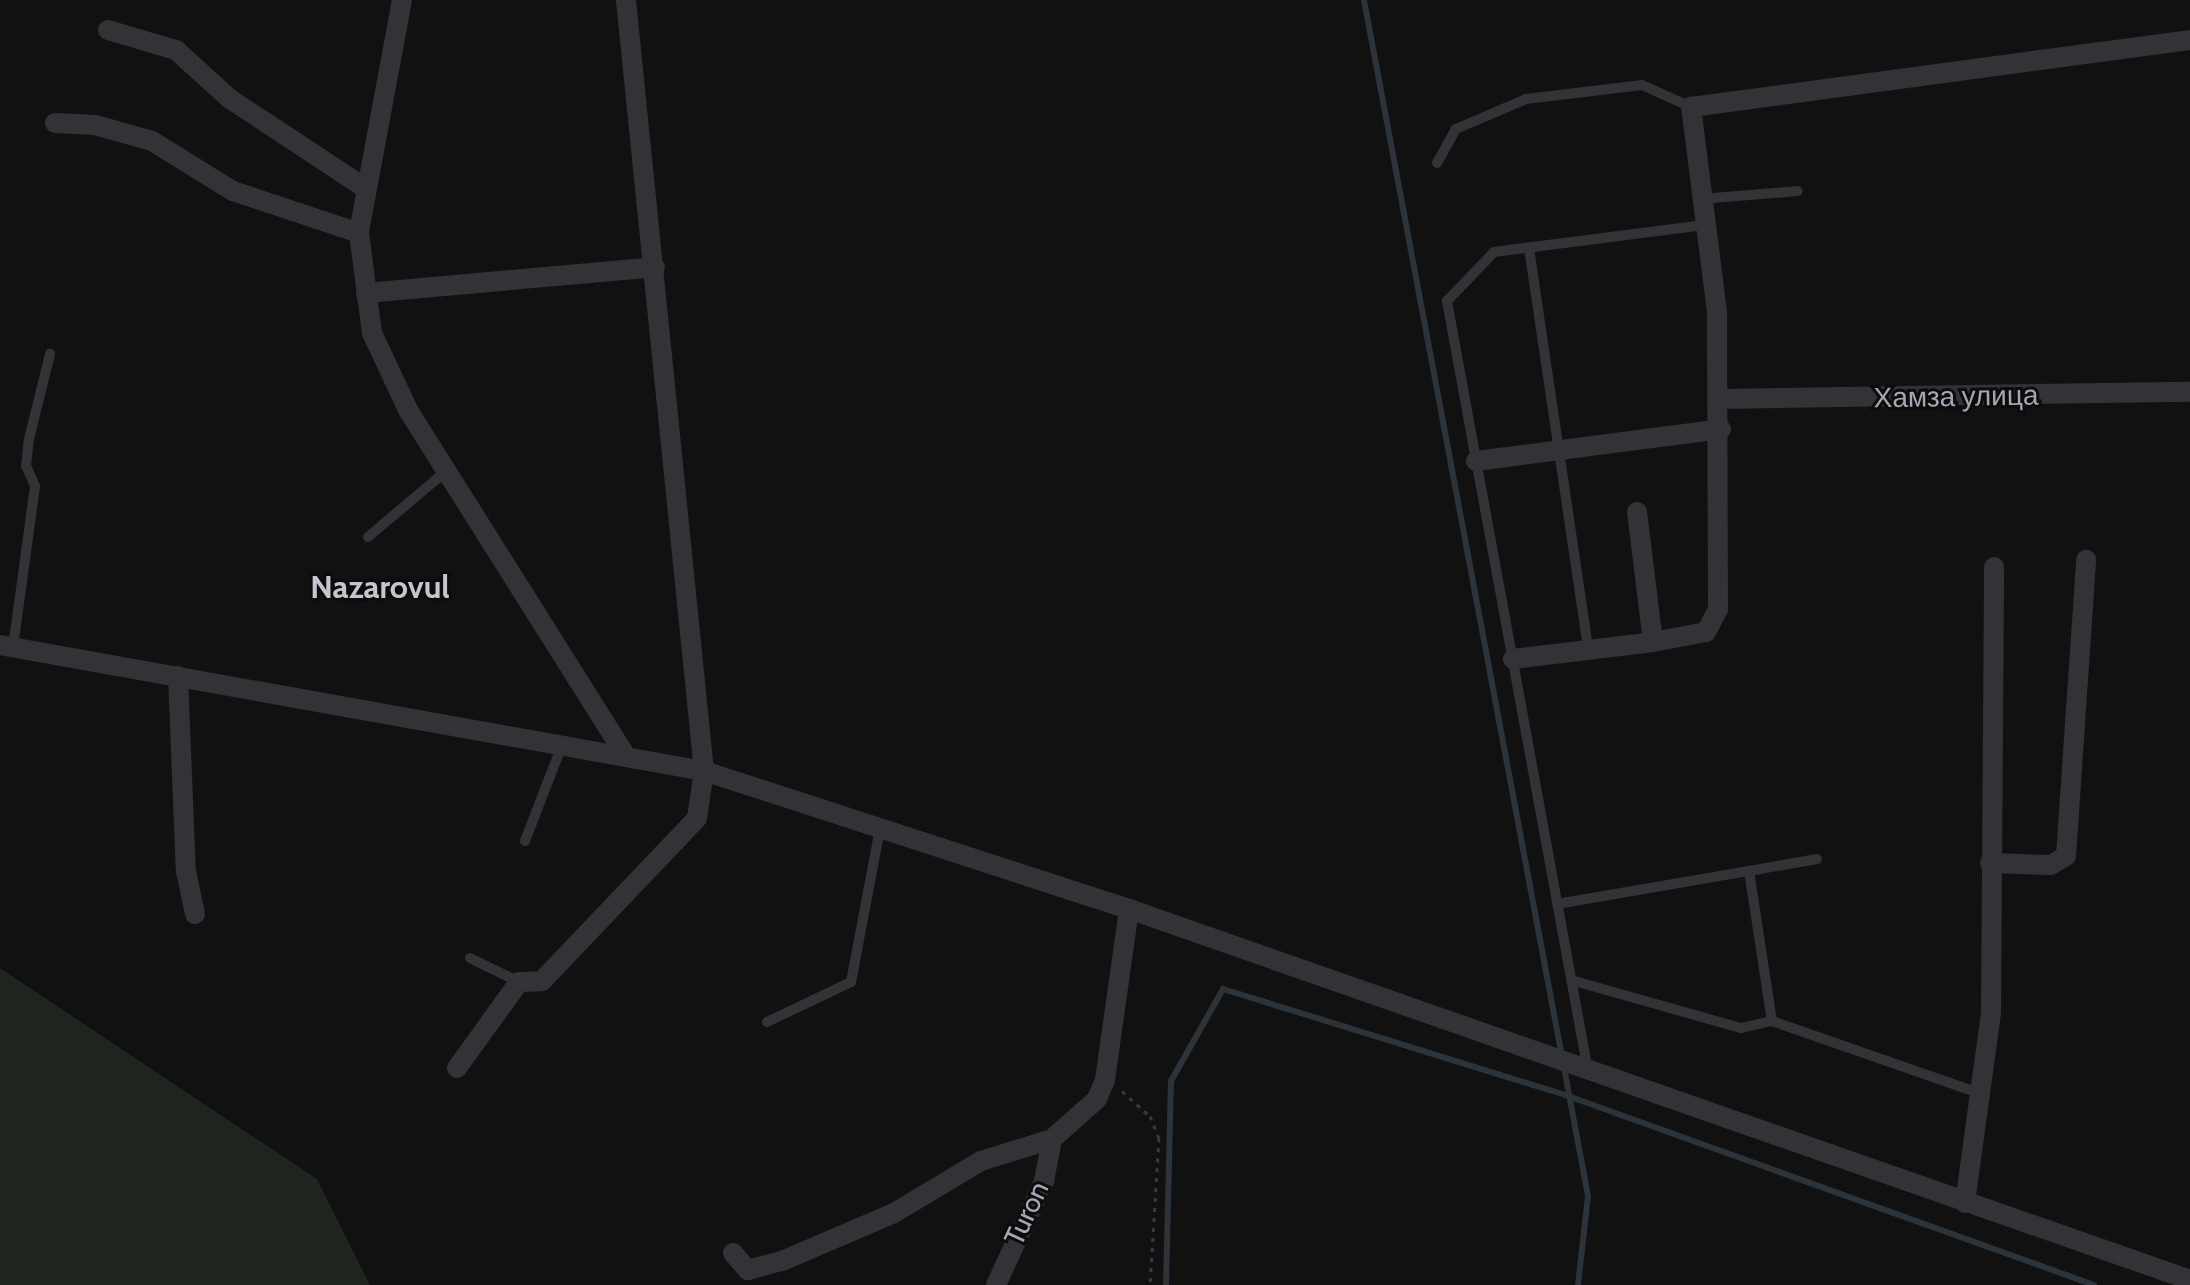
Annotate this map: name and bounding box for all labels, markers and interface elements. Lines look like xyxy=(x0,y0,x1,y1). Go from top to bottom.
street label: Хамза улица xyxy=(1873,378,2039,414)
district label: Nazarovul xyxy=(310,568,450,606)
street label: Turon xyxy=(997,1176,1055,1250)

